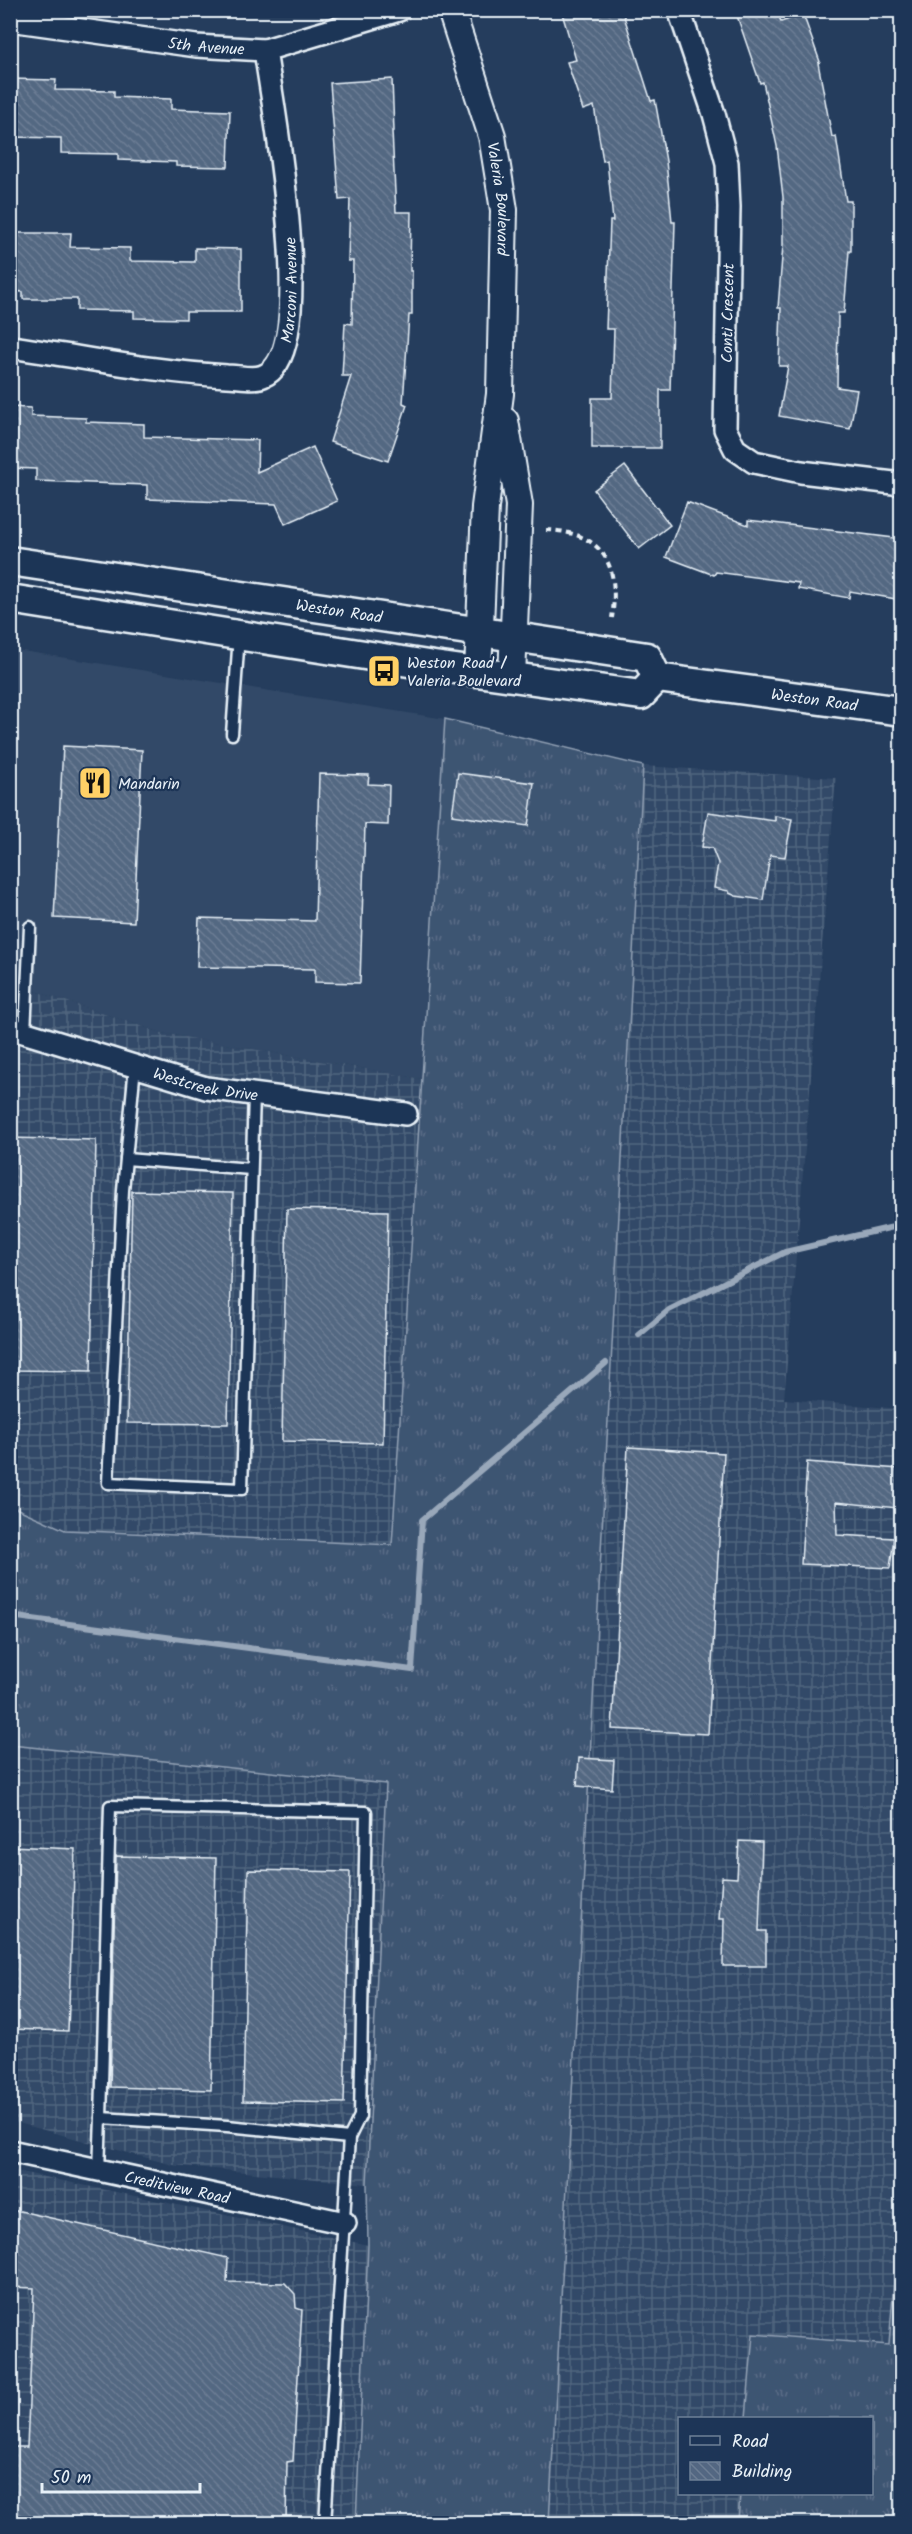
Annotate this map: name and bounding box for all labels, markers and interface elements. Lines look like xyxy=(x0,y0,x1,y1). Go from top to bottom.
street label: 5th Avenue xyxy=(166,31,245,63)
street label: Valeria Boulevard xyxy=(479,141,515,257)
street label: Marconi Avenue xyxy=(275,236,305,345)
street label: Conti Crescent xyxy=(715,262,742,363)
street label: Weston Road xyxy=(294,593,385,631)
place label: Weston Road / Valeria Boulevard xyxy=(407,651,522,694)
bus stop icon: Weston Road / Valeria Boulevard xyxy=(366,653,402,689)
street label: Weston Road xyxy=(770,683,860,719)
restaurant icon: Mandarin xyxy=(77,765,113,801)
place label: Mandarin xyxy=(118,772,180,797)
street label: Westcreek Drive xyxy=(150,1062,259,1109)
street label: Creditview Road xyxy=(122,2165,233,2212)
legend xyxy=(678,2417,873,2495)
text: Road xyxy=(732,2428,769,2457)
scale bar xyxy=(42,2456,200,2494)
text: Building xyxy=(732,2458,792,2487)
text: 50 m xyxy=(51,2464,91,2493)

